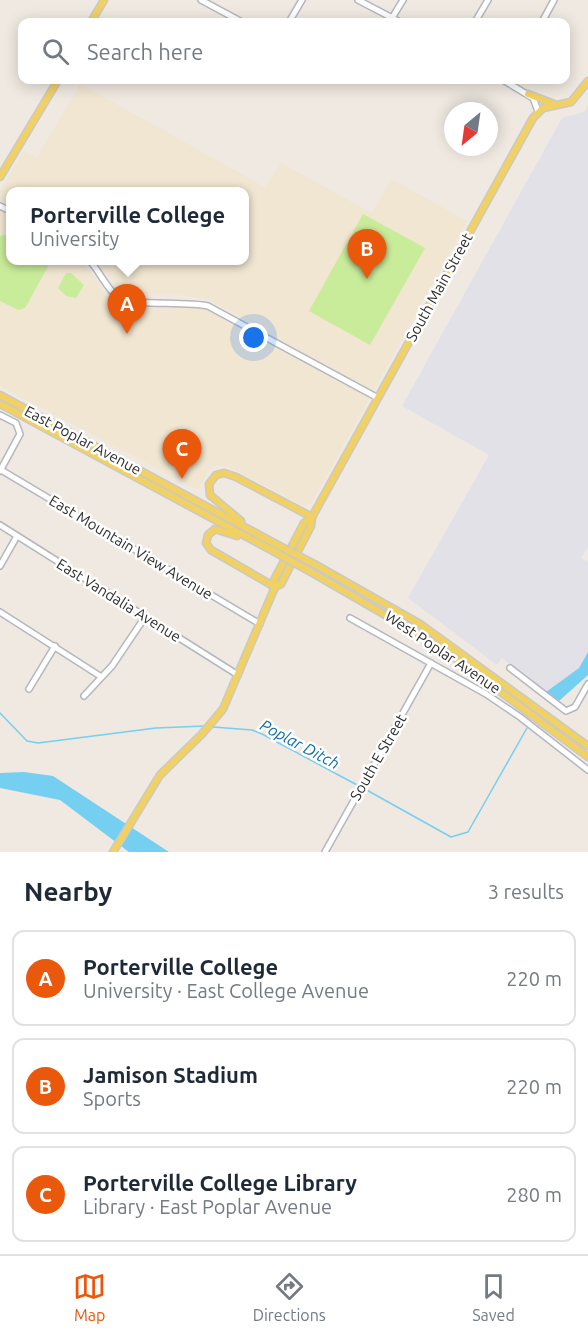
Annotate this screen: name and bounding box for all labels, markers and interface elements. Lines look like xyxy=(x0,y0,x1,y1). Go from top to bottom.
search box xyxy=(18,18,570,84)
icon: search xyxy=(39,35,72,68)
text: Search here xyxy=(87,39,203,64)
north arrow xyxy=(444,102,498,156)
popup xyxy=(6,187,249,265)
text: Porterville College xyxy=(30,202,225,227)
text: University xyxy=(30,227,119,250)
pin: B xyxy=(348,230,386,279)
street label: South Main Street xyxy=(402,230,476,344)
pin: A xyxy=(108,284,146,334)
your location xyxy=(239,323,268,352)
street label: East Poplar Avenue xyxy=(22,402,144,478)
pin: C xyxy=(162,430,201,479)
street label: East Mountain View Avenue xyxy=(46,491,216,603)
street label: East Vandalia Avenue xyxy=(54,555,184,645)
street label: West Poplar Avenue xyxy=(382,607,504,697)
street label: South E Street xyxy=(346,711,410,803)
water label: Poplar Ditch xyxy=(257,716,343,772)
text: Nearby xyxy=(24,877,112,906)
text: 3 results xyxy=(488,880,564,903)
text: Porterville College xyxy=(83,954,278,979)
text: A xyxy=(38,967,53,990)
text: 220 m xyxy=(506,967,562,990)
text: University · East College Avenue xyxy=(83,979,369,1002)
text: Jamison Stadium xyxy=(83,1062,258,1087)
text: B xyxy=(39,1075,52,1098)
text: 220 m xyxy=(506,1075,562,1098)
text: Sports xyxy=(83,1087,141,1110)
text: Porterville College Library xyxy=(83,1170,357,1195)
text: C xyxy=(39,1183,52,1206)
text: 280 m xyxy=(506,1183,562,1206)
text: Library · East Poplar Avenue xyxy=(83,1195,332,1218)
tab: Map xyxy=(73,1270,106,1324)
tab: Directions xyxy=(253,1270,326,1324)
tab: Saved xyxy=(472,1270,515,1324)

